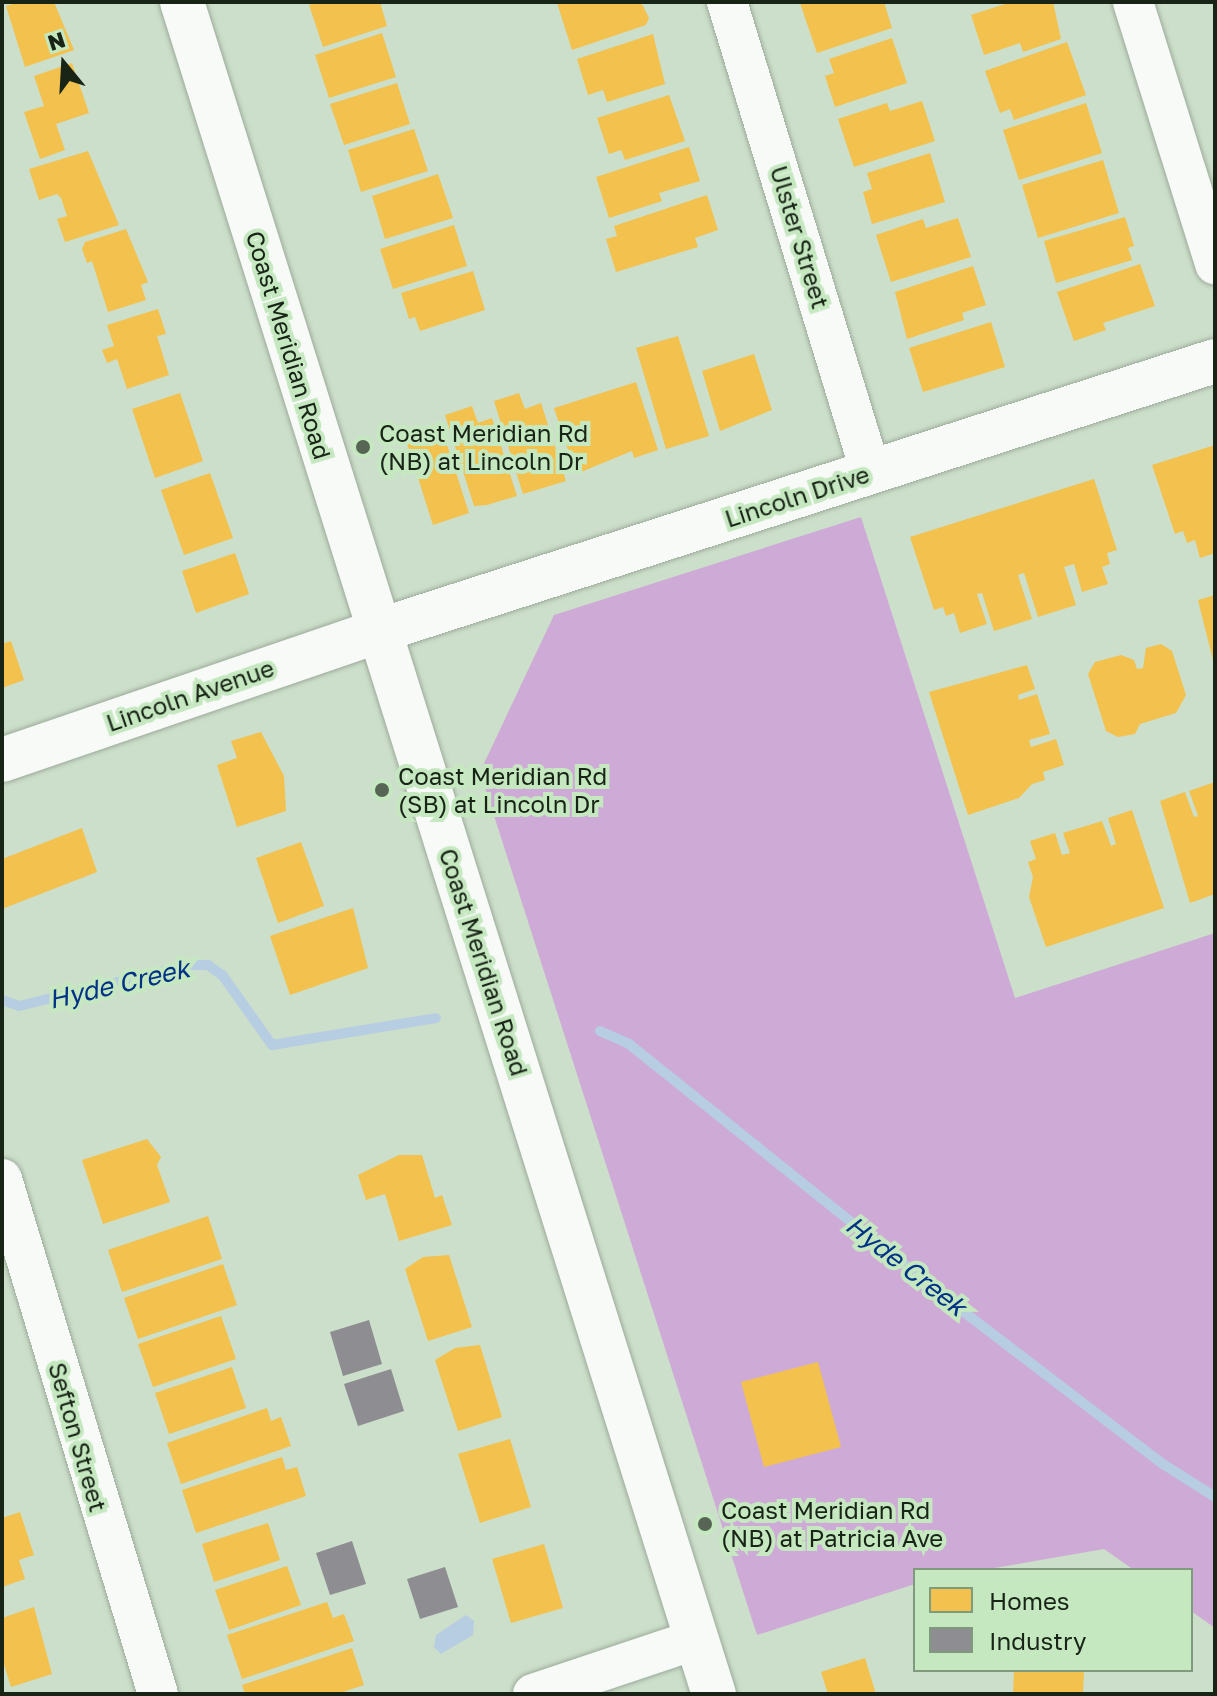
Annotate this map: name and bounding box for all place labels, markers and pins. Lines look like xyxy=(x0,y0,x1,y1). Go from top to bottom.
place label: Coast Meridian Rd (NB) at Lincoln Dr xyxy=(379,419,588,475)
marker: Coast Meridian Rd (NB) at Lincoln Dr xyxy=(354,438,372,456)
place label: Coast Meridian Rd (SB) at Lincoln Dr xyxy=(398,762,607,818)
marker: Coast Meridian Rd (SB) at Lincoln Dr xyxy=(373,781,391,799)
place label: Coast Meridian Rd (NB) at Patricia Ave xyxy=(721,1496,943,1552)
marker: Coast Meridian Rd (NB) at Patricia Ave xyxy=(696,1515,714,1533)

